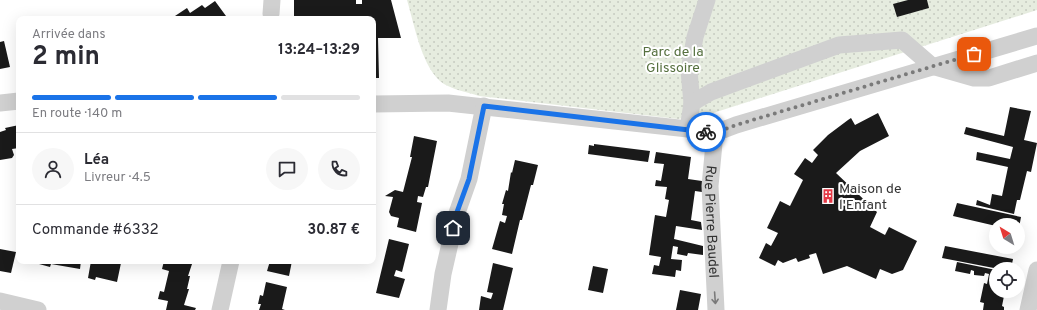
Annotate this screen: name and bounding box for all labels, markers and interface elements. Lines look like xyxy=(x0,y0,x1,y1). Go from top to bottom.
text: Arrivée dans xyxy=(32,27,105,43)
pin xyxy=(957,37,991,71)
text: 2 min xyxy=(32,41,100,74)
text: 13:24–13:29 xyxy=(278,41,360,60)
icon: bag xyxy=(963,43,985,65)
park label: Parc de la Glissoire xyxy=(642,44,704,77)
text: En route · 140 m xyxy=(32,106,122,122)
courier xyxy=(686,112,726,152)
icon: bike xyxy=(695,121,717,143)
button: person xyxy=(32,148,74,190)
button: chat xyxy=(266,148,308,190)
button: phone xyxy=(318,148,360,190)
text: Léa xyxy=(84,151,109,170)
street label: Rue Pierre Baudel xyxy=(700,165,721,279)
text: Livreur · 4.5 xyxy=(84,170,151,186)
place label: Maison de l'Enfant xyxy=(839,181,902,214)
building icon: Maison de l'Enfant xyxy=(820,188,836,204)
pin xyxy=(436,211,470,245)
icon: home xyxy=(442,217,464,239)
north arrow xyxy=(989,218,1025,254)
map controls xyxy=(989,218,1025,298)
text: Commande #6332 xyxy=(32,221,159,240)
text: 30.87 € xyxy=(307,221,360,240)
button: locate xyxy=(989,262,1025,298)
one-way arrow xyxy=(712,291,719,304)

